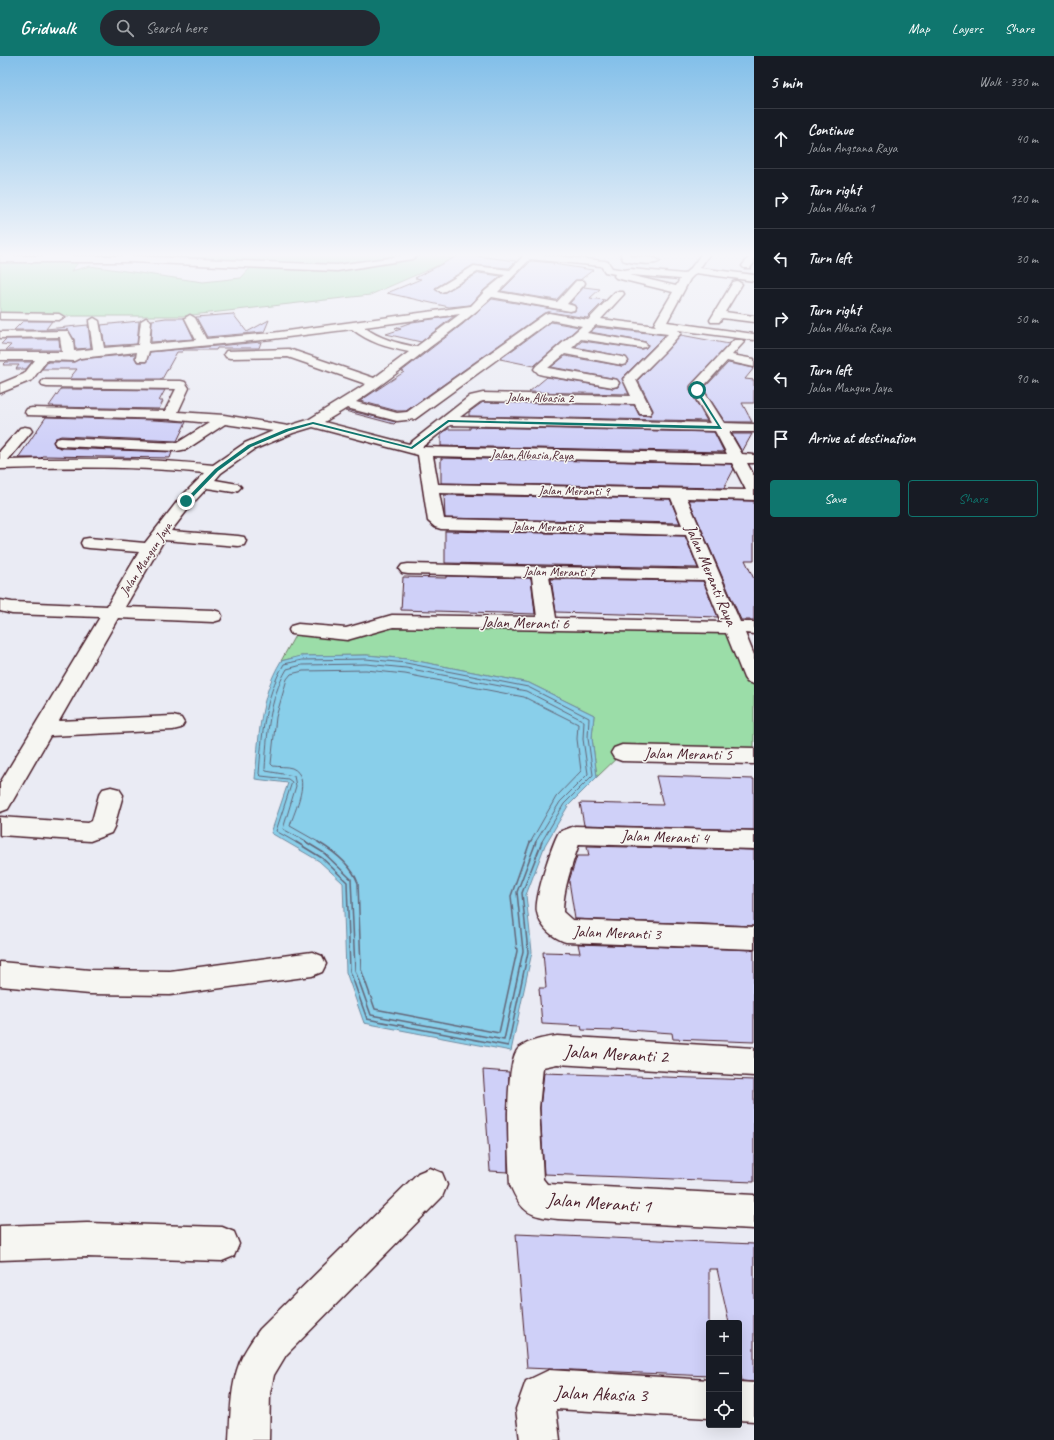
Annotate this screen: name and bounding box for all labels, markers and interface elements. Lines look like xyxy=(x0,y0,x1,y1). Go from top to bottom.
search box xyxy=(100,10,380,46)
text: Gridwalk xyxy=(20,16,76,40)
icon: search xyxy=(114,17,136,39)
text: Search here xyxy=(146,19,207,38)
text: Map xyxy=(908,20,930,37)
text: Layers xyxy=(952,20,983,37)
text: Share xyxy=(1005,20,1034,37)
text: 5 min xyxy=(770,72,802,93)
text: Walk · 330 m xyxy=(979,74,1038,90)
text: Continue xyxy=(808,121,853,140)
icon: ahead xyxy=(770,128,792,150)
text: 40 m xyxy=(1016,131,1038,147)
text: Jalan Angsana Raya xyxy=(808,140,897,156)
text: Turn right xyxy=(808,181,861,200)
icon: right xyxy=(770,188,792,210)
text: 120 m xyxy=(1010,191,1038,207)
text: Jalan Albasia 1 xyxy=(808,200,875,216)
icon: left xyxy=(770,248,792,270)
text: Turn left xyxy=(808,249,851,268)
text: 30 m xyxy=(1016,251,1038,267)
text: Turn right xyxy=(808,301,861,320)
icon: right xyxy=(770,308,792,330)
text: 50 m xyxy=(1016,311,1038,327)
text: Jalan Albasia Raya xyxy=(808,320,891,336)
text: Turn left xyxy=(808,361,851,380)
icon: left xyxy=(770,368,792,390)
text: 90 m xyxy=(1016,371,1038,387)
text: Jalan Mangun Jaya xyxy=(808,380,892,396)
route start xyxy=(688,381,706,399)
street label: Jalan Albasia 2 xyxy=(506,389,575,407)
icon: arrive xyxy=(770,428,792,450)
text: Arrive at destination xyxy=(808,429,915,448)
street label: Jalan Albasia Raya xyxy=(489,446,575,464)
button: Save xyxy=(770,480,900,517)
button: Share xyxy=(908,480,1038,517)
street label: Jalan Meranti 9 xyxy=(537,482,611,500)
route end xyxy=(177,492,195,510)
street label: Jalan Mangun Jaya xyxy=(116,518,176,599)
street label: Jalan Meranti 8 xyxy=(510,518,584,536)
street label: Jalan Meranti Raya xyxy=(680,520,742,630)
street label: Jalan Meranti 7 xyxy=(522,563,596,581)
street label: Jalan Meranti 6 xyxy=(480,612,570,634)
street label: Jalan Meranti 5 xyxy=(643,743,733,765)
street label: Jalan Meranti 4 xyxy=(620,825,711,849)
street label: Jalan Meranti 3 xyxy=(572,921,663,945)
street label: Jalan Meranti 2 xyxy=(562,1039,670,1069)
street label: Jalan Meranti 1 xyxy=(545,1187,653,1219)
map controls xyxy=(706,1320,742,1428)
button: + xyxy=(706,1320,742,1356)
button: − xyxy=(706,1356,742,1392)
street label: Jalan Akasia 3 xyxy=(553,1380,649,1408)
button: locate xyxy=(706,1392,742,1428)

